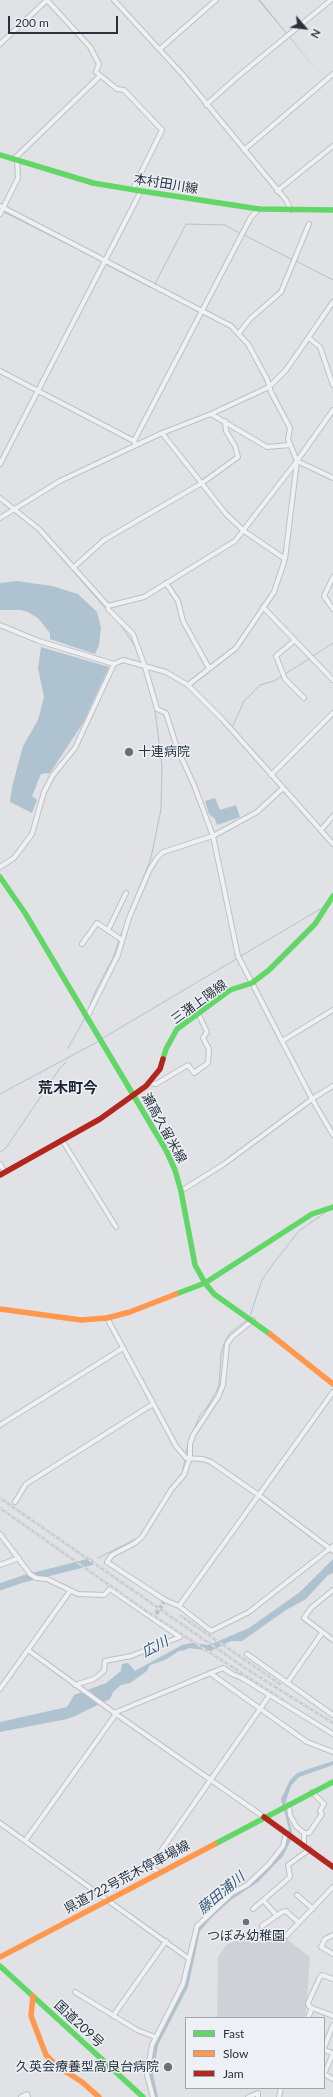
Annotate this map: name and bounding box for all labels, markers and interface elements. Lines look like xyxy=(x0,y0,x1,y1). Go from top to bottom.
scale bar xyxy=(10,8,120,34)
north arrow xyxy=(285,8,325,48)
text: 200 m xyxy=(15,15,49,30)
text: N xyxy=(308,27,324,41)
street label: 本村田川線 xyxy=(133,171,199,197)
place label: 十連病院 xyxy=(138,744,190,760)
marker: 十連病院 xyxy=(123,746,135,758)
street label: 三潴上陽線 xyxy=(168,977,230,1027)
district label: 荒木町今 xyxy=(38,1079,98,1097)
street label: 瀬高久留米線 xyxy=(138,1090,190,1166)
water label: 広川 xyxy=(139,1633,171,1661)
street label: 県道722号荒木停車場線 xyxy=(62,1837,192,1917)
water label: 藤田浦川 xyxy=(194,1869,248,1917)
marker: つぼみ幼稚園 xyxy=(241,1917,251,1927)
place label: つぼみ幼稚園 xyxy=(207,1928,285,1944)
street label: 国道209号 xyxy=(51,1997,107,2051)
legend xyxy=(185,2017,325,2089)
text: Fast xyxy=(223,2026,244,2041)
text: Slow xyxy=(223,2046,248,2061)
place label: 久英会療養型高良台病院 xyxy=(16,2059,159,2075)
marker: 久英会療養型高良台病院 xyxy=(162,2061,174,2073)
text: Jam xyxy=(223,2066,244,2081)

